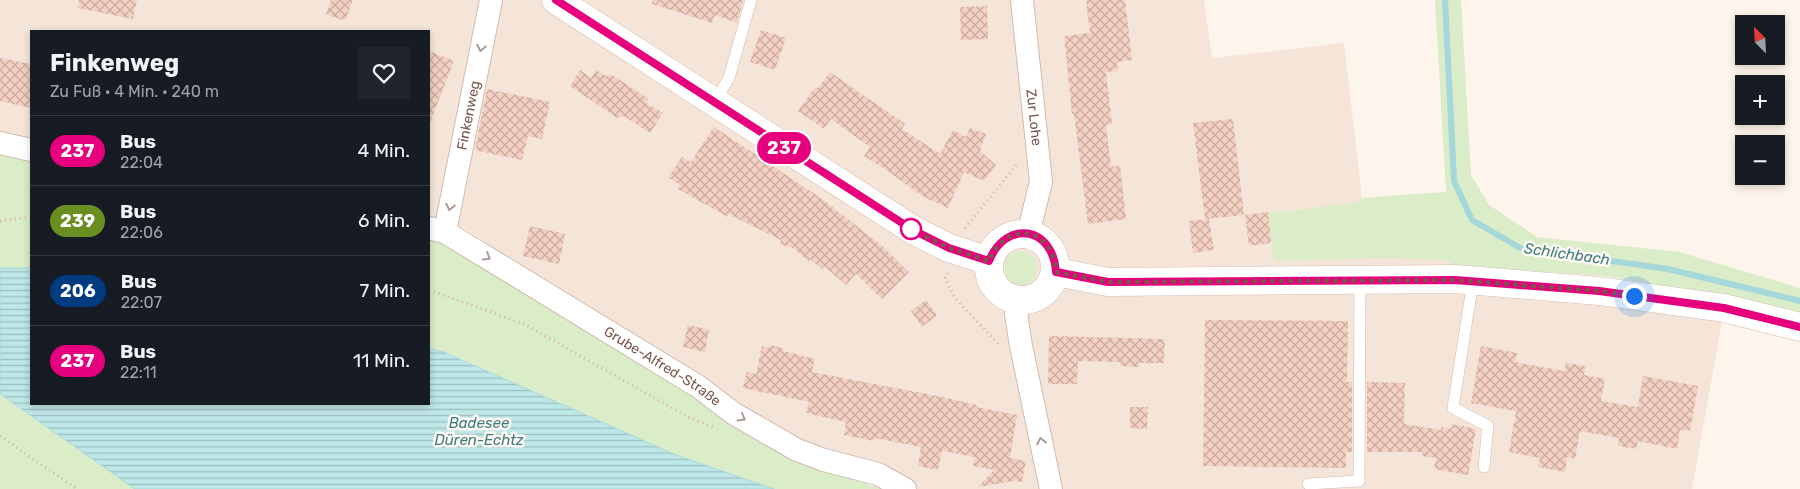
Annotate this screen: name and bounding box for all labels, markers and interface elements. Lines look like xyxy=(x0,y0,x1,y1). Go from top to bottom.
north arrow xyxy=(1735,15,1785,65)
map controls xyxy=(1735,15,1785,185)
one-way arrow xyxy=(477,43,487,52)
button: heart xyxy=(358,47,410,99)
text: Finkenweg xyxy=(50,49,179,77)
button: + xyxy=(1735,75,1785,125)
street label: Finkenweg xyxy=(453,79,483,151)
text: Zu Fuß · 4 Min. · 240 m xyxy=(50,82,219,101)
street label: Zur Lohe xyxy=(1023,88,1046,147)
text: Bus xyxy=(120,130,156,153)
line badge: 237 xyxy=(755,132,813,164)
button: − xyxy=(1735,135,1785,185)
text: 237 xyxy=(767,137,801,159)
text: 4 Min. xyxy=(358,139,410,162)
text: 237 xyxy=(61,140,94,162)
text: 22:04 xyxy=(120,153,163,172)
text: Bus xyxy=(120,200,156,223)
one-way arrow xyxy=(445,203,456,212)
text: 6 Min. xyxy=(358,209,410,232)
text: 239 xyxy=(60,210,95,232)
unlabelled marker xyxy=(900,218,922,240)
text: 22:06 xyxy=(120,223,163,242)
water label: Schlichbach xyxy=(1523,239,1611,269)
one-way arrow xyxy=(481,251,490,260)
text: Bus xyxy=(121,270,157,293)
text: 7 Min. xyxy=(360,279,410,302)
text: 206 xyxy=(60,280,96,302)
your location xyxy=(1622,284,1647,309)
text: 22:07 xyxy=(121,293,162,312)
street label: Grube-Alfred-Straße xyxy=(601,323,725,409)
text: Bus xyxy=(120,340,156,363)
text: 11 Min. xyxy=(353,349,410,372)
text: 237 xyxy=(61,350,94,372)
text: 22:11 xyxy=(120,363,157,382)
one-way arrow xyxy=(737,412,746,422)
water label: Badesee Düren-Echtz xyxy=(434,414,524,449)
one-way arrow xyxy=(1036,437,1046,446)

